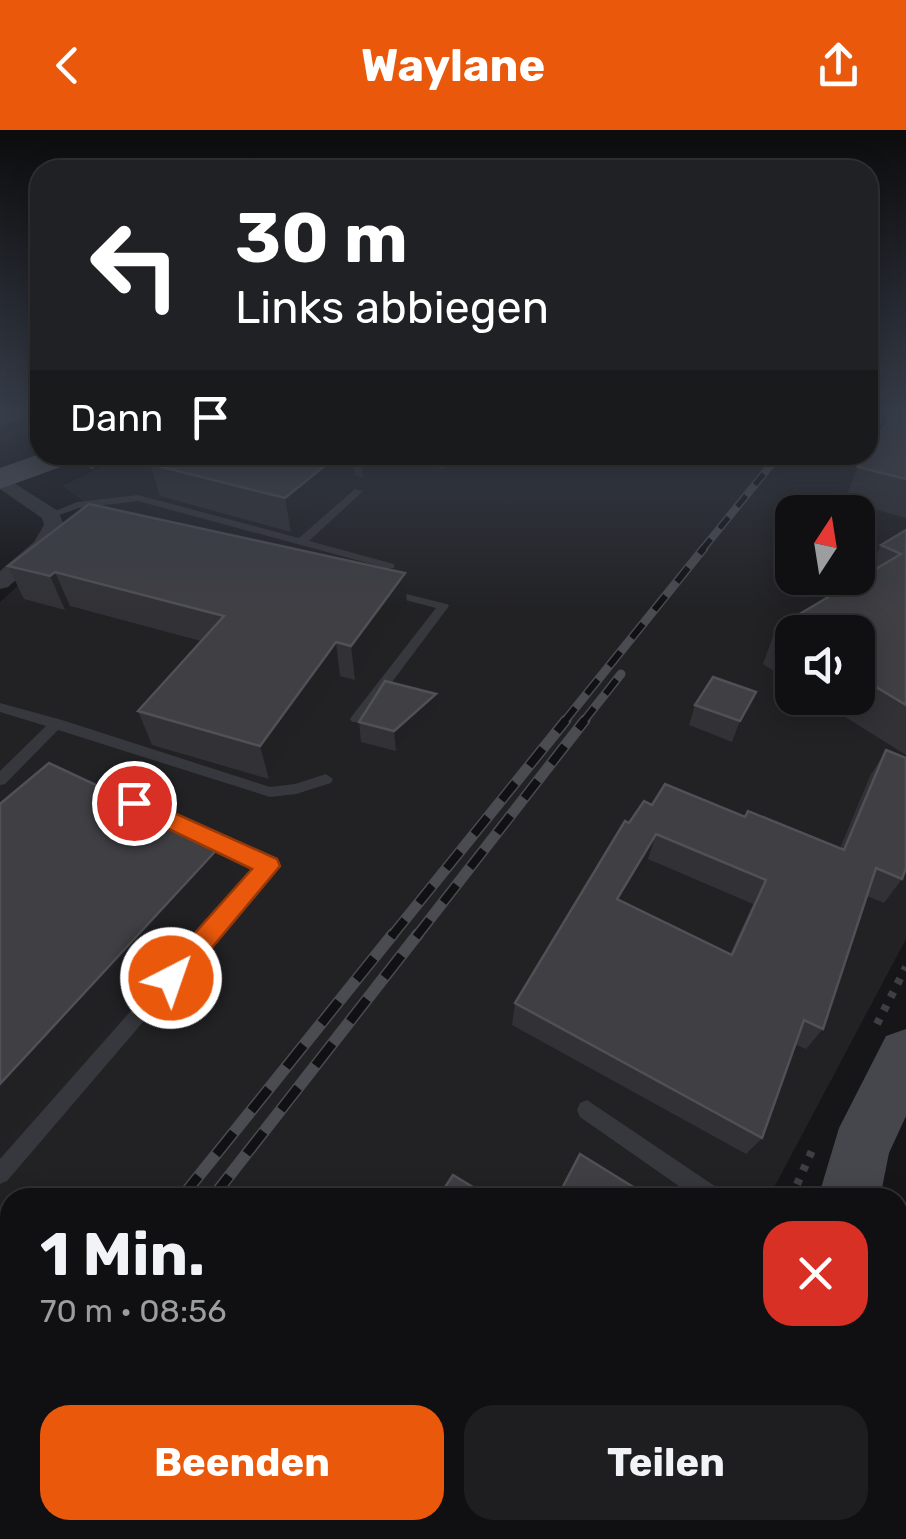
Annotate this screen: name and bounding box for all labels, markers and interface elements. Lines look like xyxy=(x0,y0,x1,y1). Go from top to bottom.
icon: back xyxy=(40,38,95,93)
icon: share xyxy=(811,38,866,93)
text: Waylane xyxy=(361,39,545,92)
text: 30 m xyxy=(235,197,408,280)
icon: left xyxy=(70,200,200,330)
text: Links abbiegen xyxy=(235,281,549,334)
icon: arrive xyxy=(183,390,238,445)
text: Dann xyxy=(70,395,163,441)
north arrow xyxy=(775,495,875,595)
map controls xyxy=(775,495,875,715)
button: sound xyxy=(775,615,875,715)
pin xyxy=(92,761,177,846)
icon: arrive xyxy=(107,776,162,831)
position arrow xyxy=(119,926,223,1030)
text: 1 Min. xyxy=(40,1219,205,1290)
button: close xyxy=(763,1221,868,1326)
text: 70 m · 08:56 xyxy=(40,1292,226,1330)
button: Beenden xyxy=(40,1405,444,1520)
button: Teilen xyxy=(464,1405,868,1520)

